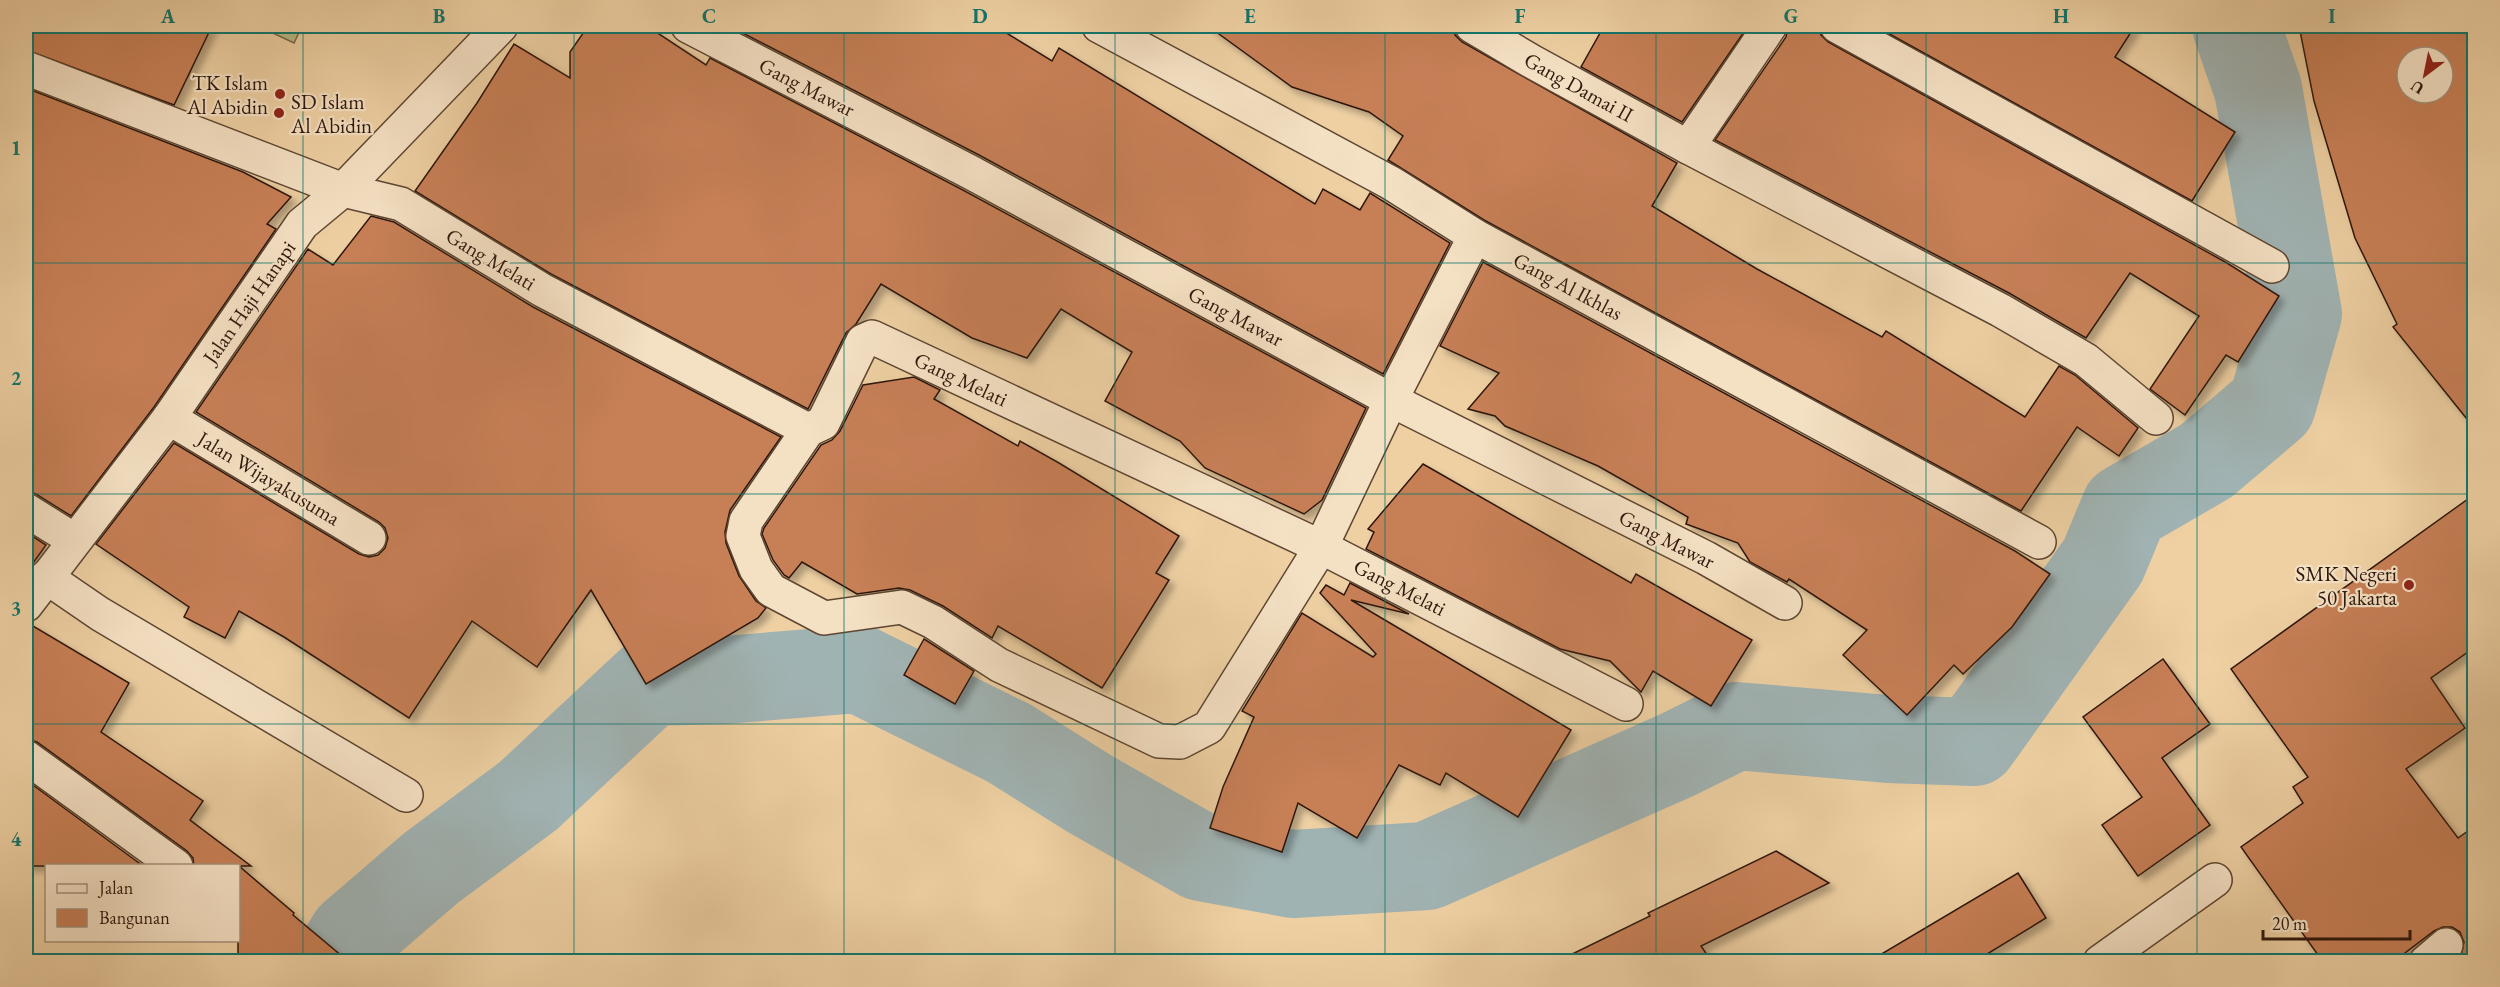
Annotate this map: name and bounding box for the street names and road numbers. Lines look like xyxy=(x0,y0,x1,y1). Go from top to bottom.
street label: Gang Damai II xyxy=(1520,46,1638,128)
street label: Gang Mawar xyxy=(755,51,859,123)
street label: Gang Melati xyxy=(441,222,541,296)
street label: Jalan Haji Hanapi xyxy=(195,235,301,371)
street label: Gang Al Ikhlas xyxy=(1509,246,1627,326)
street label: Gang Mawar xyxy=(1184,280,1288,352)
street label: Gang Melati xyxy=(910,346,1012,412)
street label: Jalan Wijayakusuma xyxy=(191,424,346,532)
street label: Gang Mawar xyxy=(1615,503,1719,575)
street label: Gang Melati xyxy=(1349,552,1451,622)

